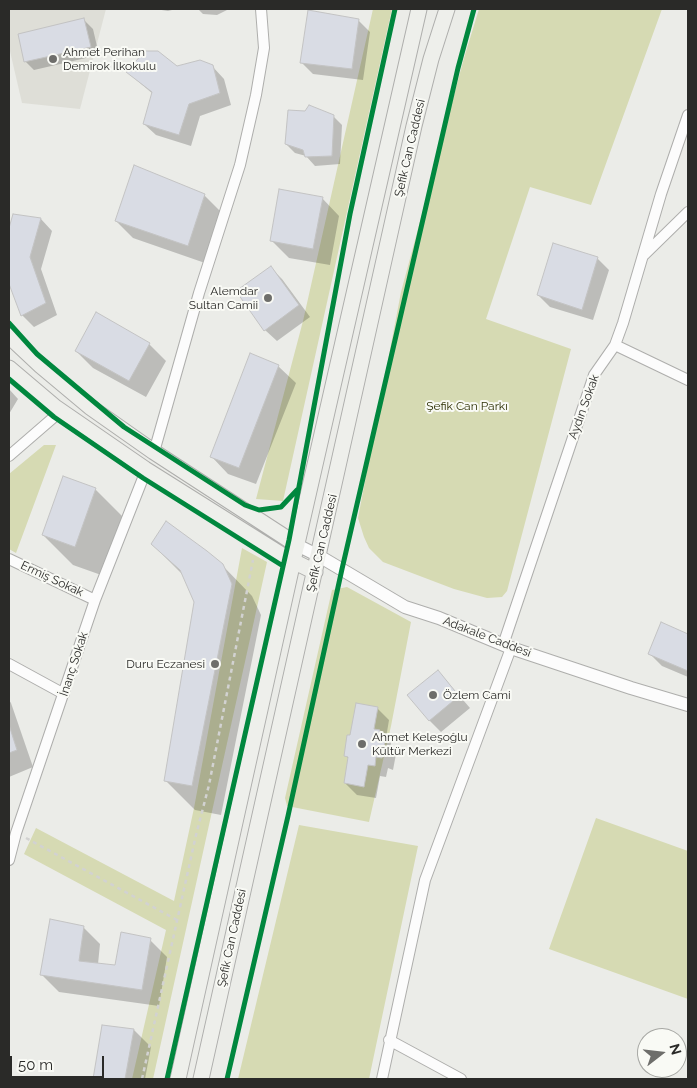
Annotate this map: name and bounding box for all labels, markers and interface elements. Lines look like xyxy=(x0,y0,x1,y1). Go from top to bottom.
place label: Ahmet Perihan Demirok İlkokulu xyxy=(63,45,156,73)
marker: Ahmet Perihan Demirok İlkokulu xyxy=(47,53,59,65)
street label: Şefik Can Caddesi xyxy=(392,98,428,198)
place label: Alemdar Sultan Camii xyxy=(189,284,258,312)
marker: Alemdar Sultan Camii xyxy=(262,292,274,304)
street label: Aydın Sokak xyxy=(566,373,602,441)
park label: Şefik Can Parkı xyxy=(426,399,508,413)
street label: Şefik Can Caddesi xyxy=(304,493,340,593)
street label: Ermiş Sokak xyxy=(18,558,86,600)
street label: Adakale Caddesi xyxy=(441,614,533,660)
street label: İnanç Sokak xyxy=(57,630,91,698)
place label: Duru Eczanesi xyxy=(126,657,205,671)
marker: Duru Eczanesi xyxy=(209,658,221,670)
place label: Özlem Cami xyxy=(443,688,511,702)
marker: Özlem Cami xyxy=(427,689,439,701)
place label: Ahmet Keleşoğlu Kültür Merkezi xyxy=(372,730,468,758)
marker: Ahmet Keleşoğlu Kültür Merkezi xyxy=(356,738,368,750)
street label: Şefik Can Caddesi xyxy=(215,888,249,988)
north arrow xyxy=(637,1028,687,1078)
text: N xyxy=(666,1042,685,1056)
scale bar xyxy=(12,1046,106,1078)
text: 50 m xyxy=(18,1056,53,1074)

